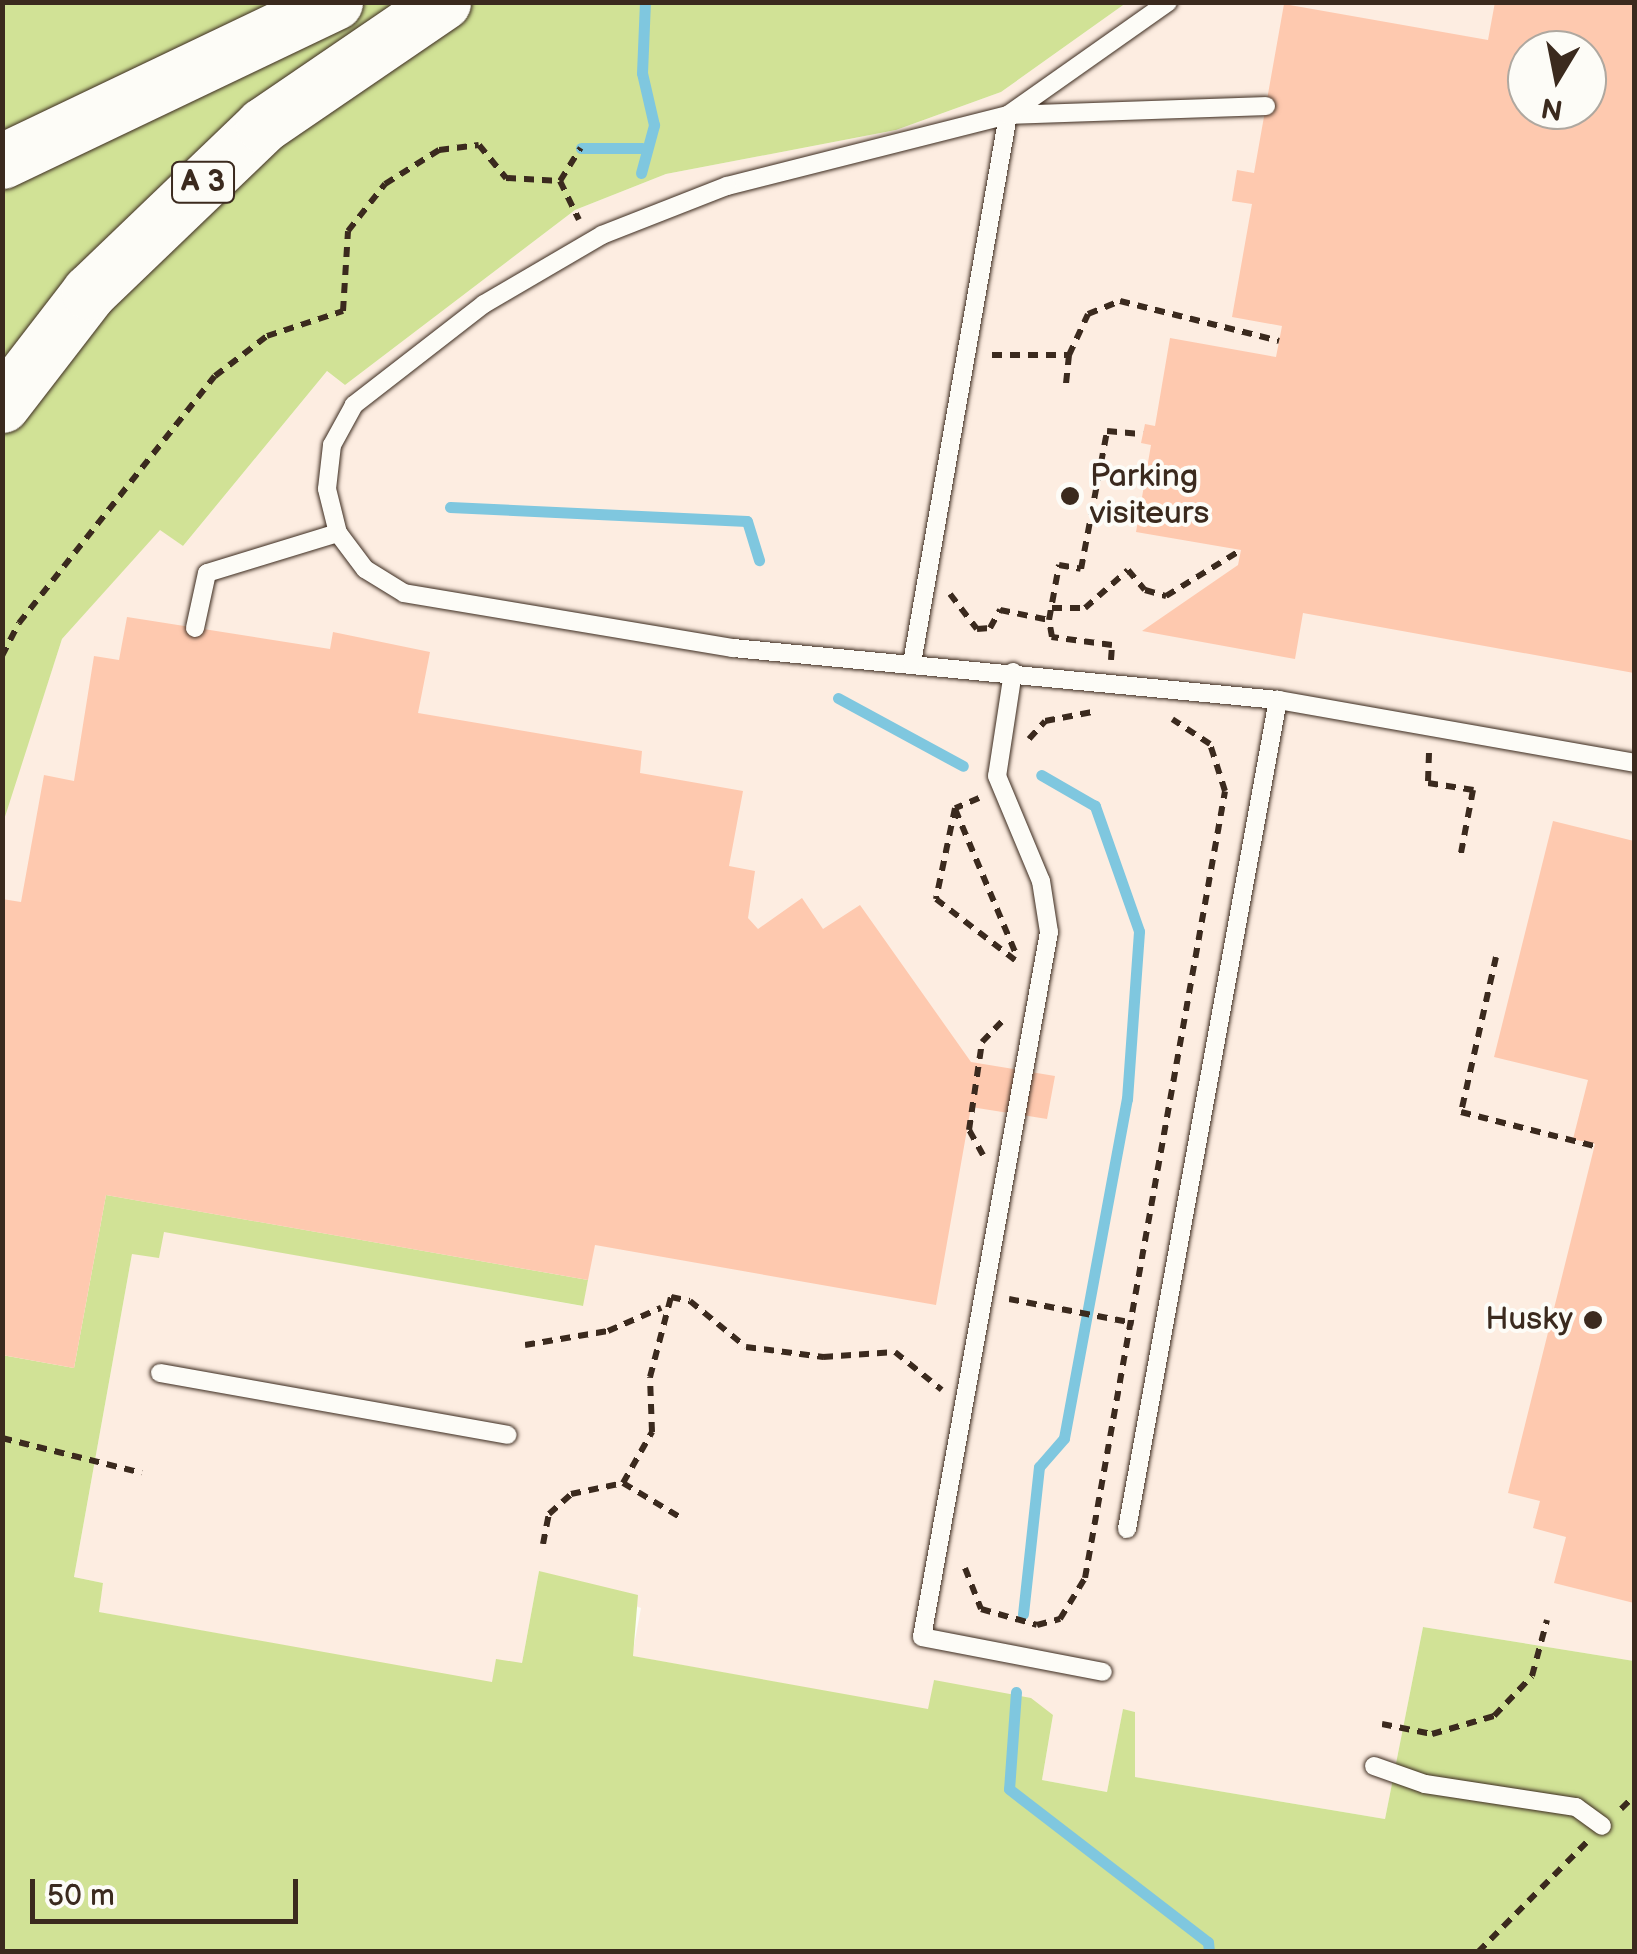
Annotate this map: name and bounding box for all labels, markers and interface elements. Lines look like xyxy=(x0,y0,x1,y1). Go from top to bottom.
north arrow xyxy=(1507,30,1607,130)
text: N xyxy=(1539,90,1565,126)
road number: A 3 xyxy=(170,157,236,207)
place label: Parking visiteurs xyxy=(1090,459,1209,534)
marker: Parking visiteurs xyxy=(1059,485,1081,507)
place label: Husky xyxy=(1485,1301,1573,1339)
marker: Husky xyxy=(1582,1309,1604,1331)
scale bar xyxy=(35,1859,302,1921)
text: 50 m xyxy=(47,1878,115,1914)

